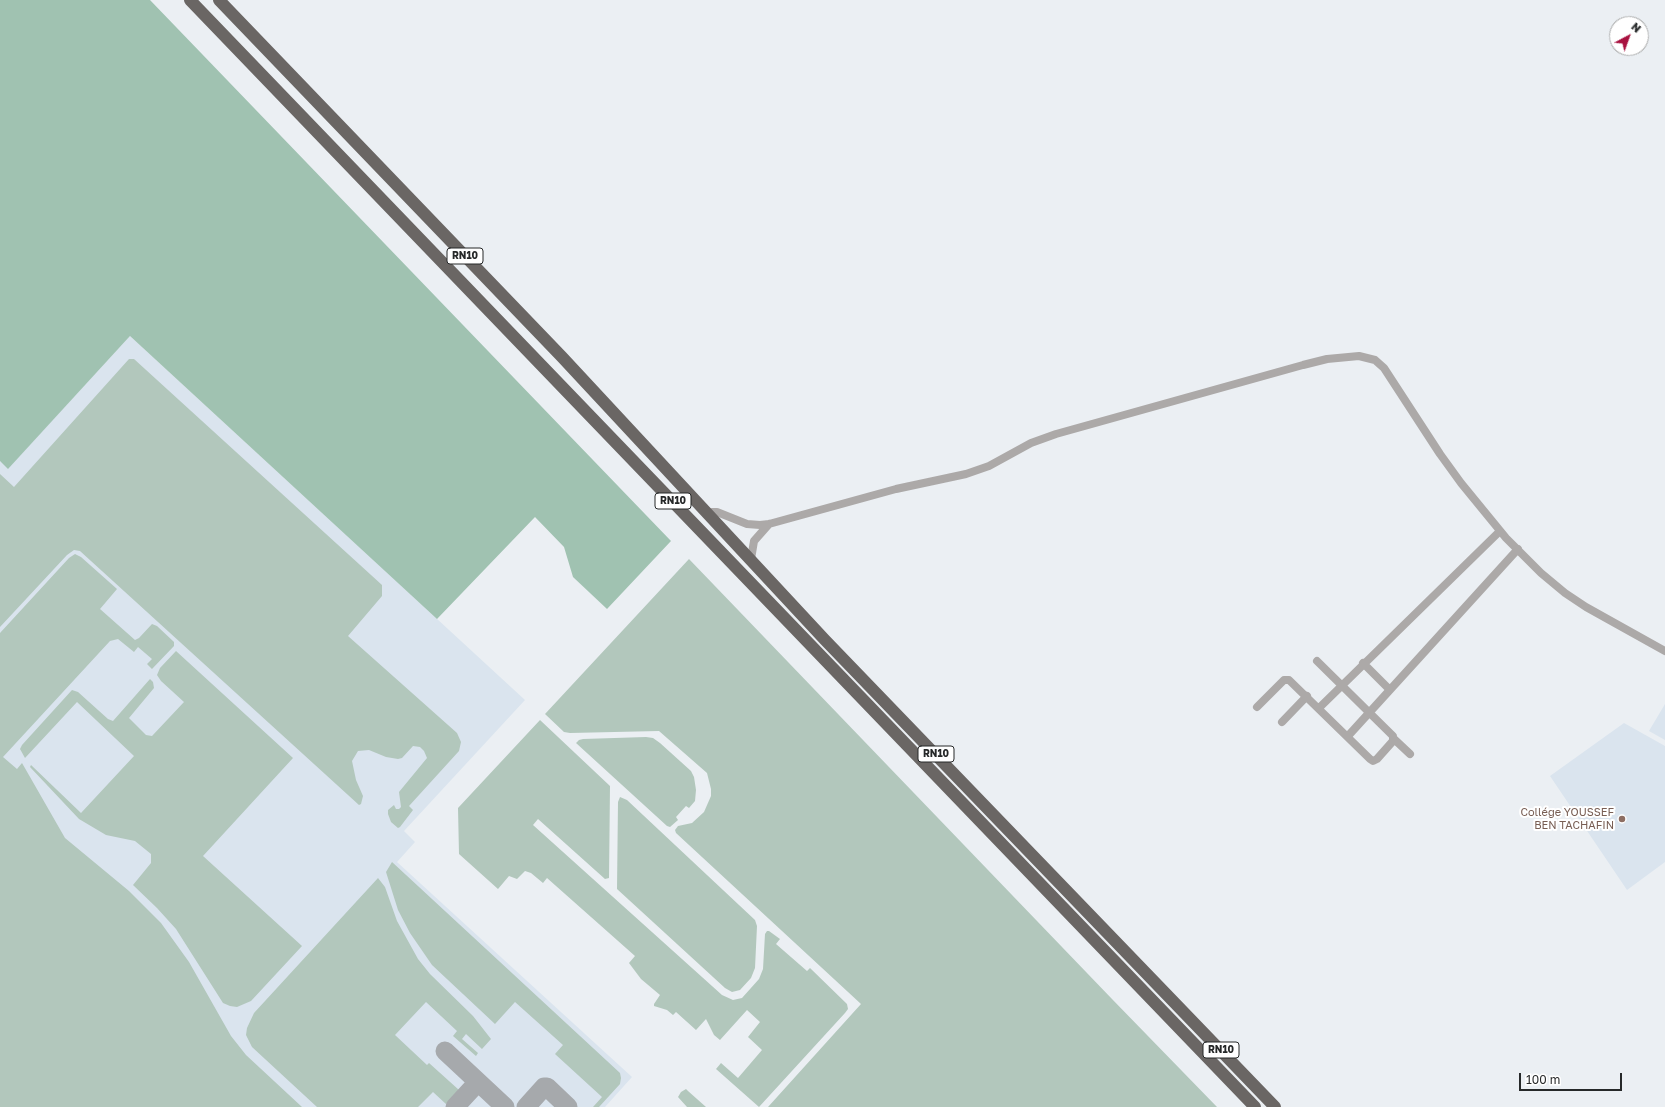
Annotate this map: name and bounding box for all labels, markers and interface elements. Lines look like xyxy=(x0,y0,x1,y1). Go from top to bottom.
north arrow xyxy=(1609,16,1649,56)
text: N xyxy=(1629,20,1644,35)
road number: RN10 xyxy=(447,248,483,264)
road number: RN10 xyxy=(655,493,691,509)
road number: RN10 xyxy=(918,746,954,762)
place label: Collége YOUSSEF BEN TACHAFIN xyxy=(1521,806,1614,832)
marker: Collége YOUSSEF BEN TACHAFIN xyxy=(1617,814,1627,824)
road number: RN10 xyxy=(1203,1042,1239,1058)
scale bar xyxy=(1521,1065,1624,1091)
text: 100 m xyxy=(1526,1072,1560,1087)

